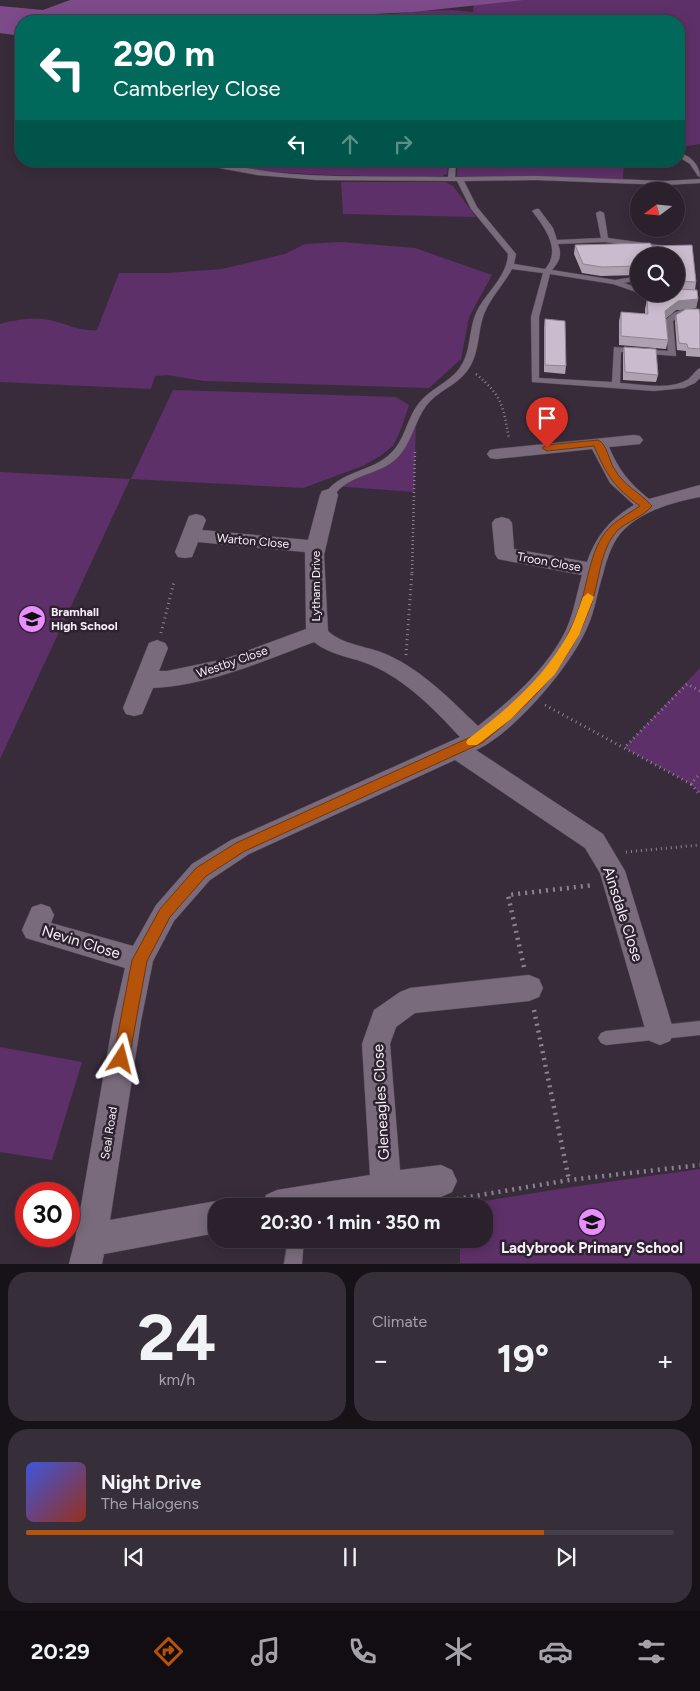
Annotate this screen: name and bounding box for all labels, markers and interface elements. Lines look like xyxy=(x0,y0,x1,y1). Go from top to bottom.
text: 290 m xyxy=(113,33,215,75)
icon: left xyxy=(30,35,95,100)
text: Camberley Close xyxy=(113,75,280,102)
icon: left xyxy=(283,130,311,158)
icon: ahead xyxy=(336,130,364,158)
icon: right xyxy=(389,130,417,158)
north arrow xyxy=(630,182,685,238)
map controls xyxy=(630,182,685,302)
button: search xyxy=(630,247,685,302)
pin xyxy=(526,397,568,448)
icon: arrive xyxy=(533,404,561,432)
street label: Warton Close xyxy=(216,531,290,551)
street label: Lytham Drive xyxy=(309,550,323,621)
street label: Troon Close xyxy=(516,550,582,575)
school or university icon: Bramhall High School xyxy=(17,604,47,634)
place label: Bramhall High School xyxy=(51,605,118,633)
street label: Westby Close xyxy=(195,643,270,681)
street label: Ainsdale Close xyxy=(599,864,647,964)
street label: Nevin Close xyxy=(40,922,122,962)
position arrow xyxy=(94,1032,146,1084)
street label: Gleneagles Close xyxy=(369,1044,393,1160)
street label: Seal Road xyxy=(98,1106,120,1160)
speed limit sign: 30 xyxy=(15,1182,80,1247)
school or university icon: Ladybrook Primary School xyxy=(577,1207,607,1237)
text: 20:30 · 1 min · 350 m xyxy=(261,1211,440,1234)
place label: Ladybrook Primary School xyxy=(501,1239,683,1257)
text: 24 xyxy=(138,1298,216,1376)
text: Climate xyxy=(372,1312,427,1331)
text: 19° xyxy=(497,1336,549,1382)
text: − xyxy=(372,1343,389,1377)
text: + xyxy=(657,1343,674,1377)
text: km/h xyxy=(159,1370,195,1389)
text: Night Drive xyxy=(101,1471,201,1494)
text: The Halogens xyxy=(101,1494,199,1513)
icon: previous xyxy=(120,1543,148,1571)
icon: pause xyxy=(336,1543,364,1571)
icon: next xyxy=(552,1543,580,1571)
icon: directions xyxy=(151,1634,186,1669)
icon: music xyxy=(248,1634,283,1669)
icon: phone xyxy=(345,1634,380,1669)
icon: climate xyxy=(441,1634,476,1669)
icon: car xyxy=(538,1634,573,1669)
icon: filters xyxy=(634,1634,669,1669)
text: 20:29 xyxy=(31,1638,90,1665)

